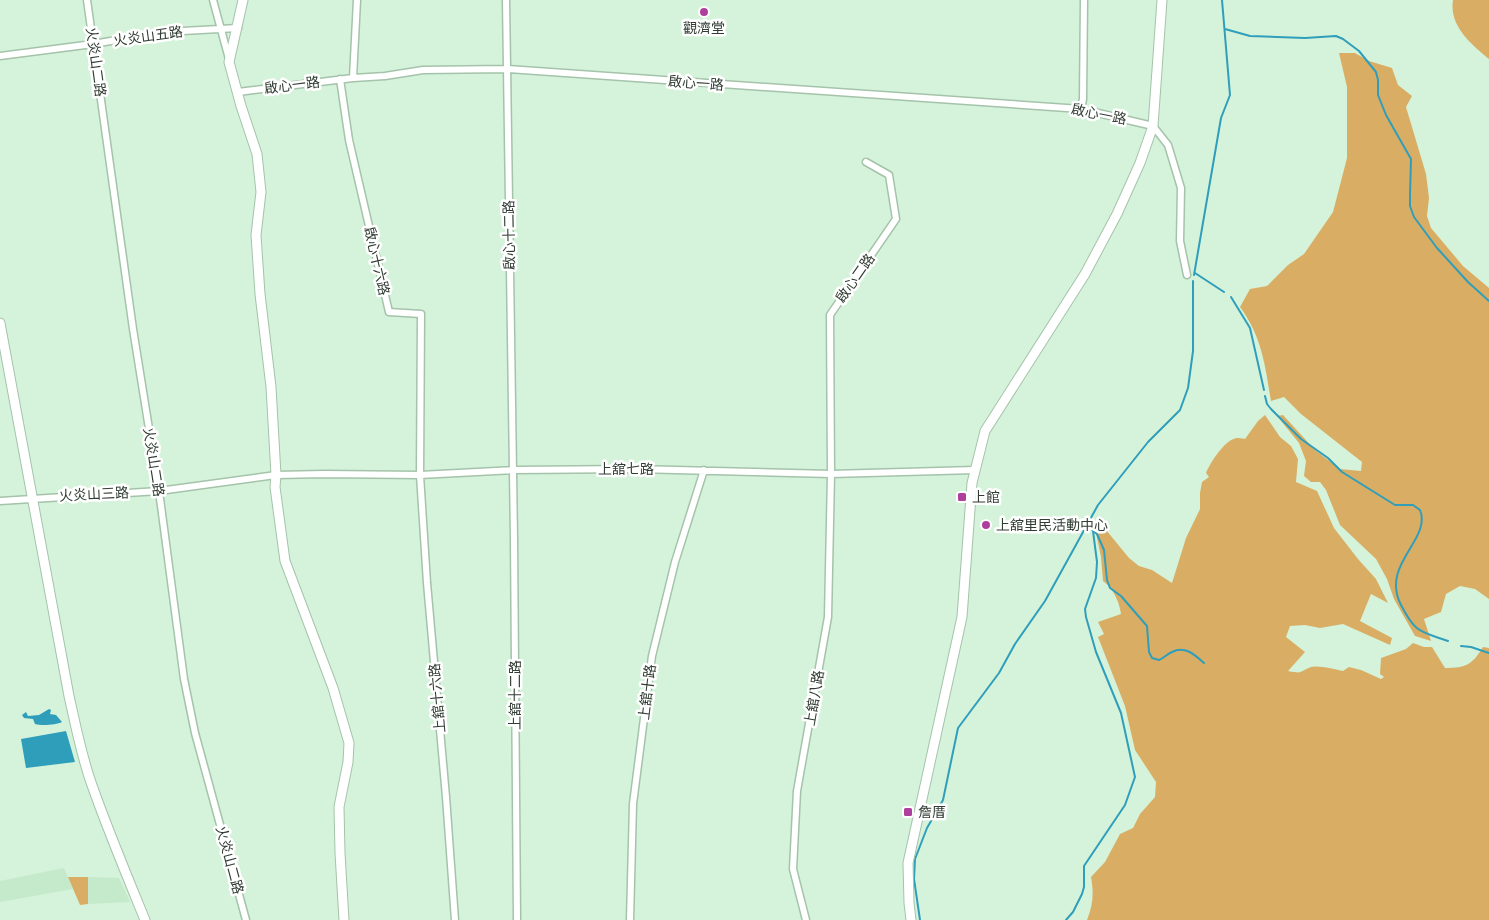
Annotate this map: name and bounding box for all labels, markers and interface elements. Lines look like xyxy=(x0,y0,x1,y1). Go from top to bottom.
marker: 觀濟堂 xyxy=(698,6,710,18)
place label: 觀濟堂 xyxy=(683,19,725,37)
street label: 火炎山五路 xyxy=(112,22,184,50)
street label: 火炎山二路 xyxy=(82,26,110,98)
street label: 啟心一路 xyxy=(667,72,725,94)
street label: 啟心一路 xyxy=(263,73,321,97)
street label: 啟心一路 xyxy=(1070,100,1128,128)
street label: 啟心十二路 xyxy=(499,200,519,270)
street label: 啟心十六路 xyxy=(360,225,394,297)
street label: 啟心二路 xyxy=(832,250,878,306)
street label: 火炎山二路 xyxy=(140,426,168,498)
street label: 上舘七路 xyxy=(598,460,654,478)
street label: 火炎山三路 xyxy=(59,483,129,505)
place label: 上館 xyxy=(972,488,1000,506)
marker: 上館 xyxy=(956,491,968,503)
place label: 上舘里民活動中心 xyxy=(996,516,1108,534)
marker: 上舘里民活動中心 xyxy=(980,519,992,531)
street label: 上舘十二路 xyxy=(506,660,524,730)
street label: 上舘十六路 xyxy=(425,662,449,734)
street label: 上舘十路 xyxy=(635,663,659,721)
street label: 上舘八路 xyxy=(800,669,828,727)
place label: 詹厝 xyxy=(918,803,946,821)
marker: 詹厝 xyxy=(902,806,914,818)
street label: 火炎山二路 xyxy=(212,824,248,896)

